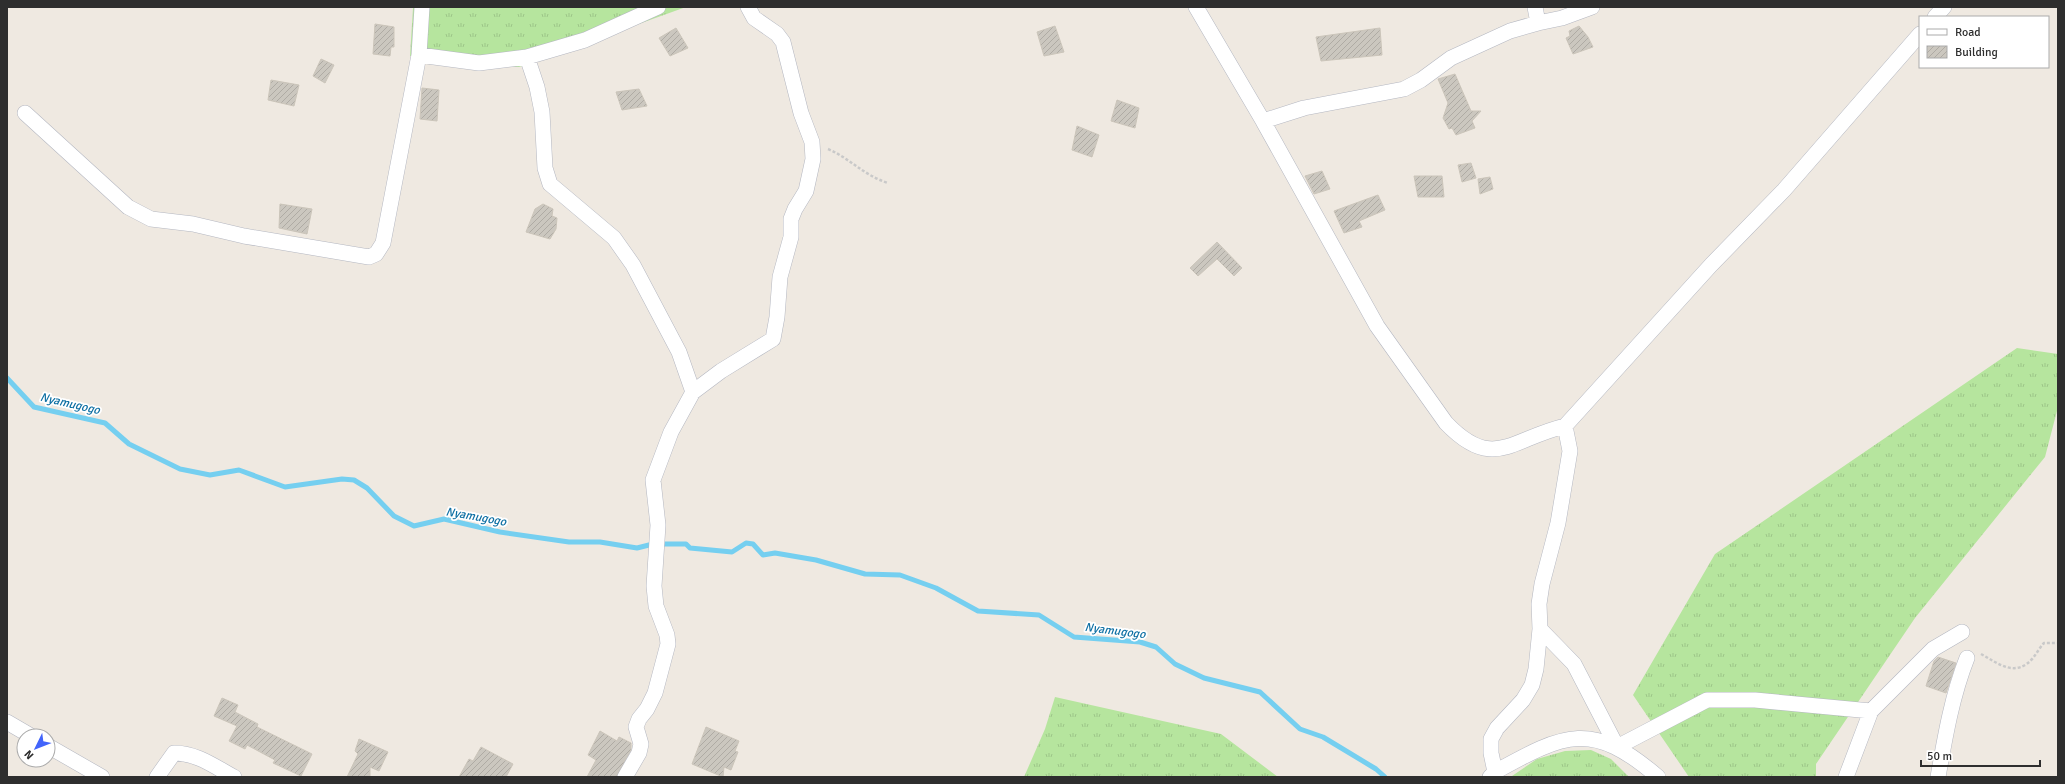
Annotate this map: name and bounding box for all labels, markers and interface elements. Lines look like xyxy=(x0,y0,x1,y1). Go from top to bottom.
legend xyxy=(1919,16,2049,68)
text: Road xyxy=(1955,25,1981,40)
text: Building xyxy=(1955,45,1998,60)
water label: Nyamugogo xyxy=(39,390,102,418)
water label: Nyamugogo xyxy=(445,504,508,530)
water label: Nyamugogo xyxy=(1084,620,1147,642)
north arrow xyxy=(16,728,56,768)
scale bar xyxy=(1921,742,2040,768)
text: N xyxy=(22,747,36,762)
text: 50 m xyxy=(1927,749,1952,764)

